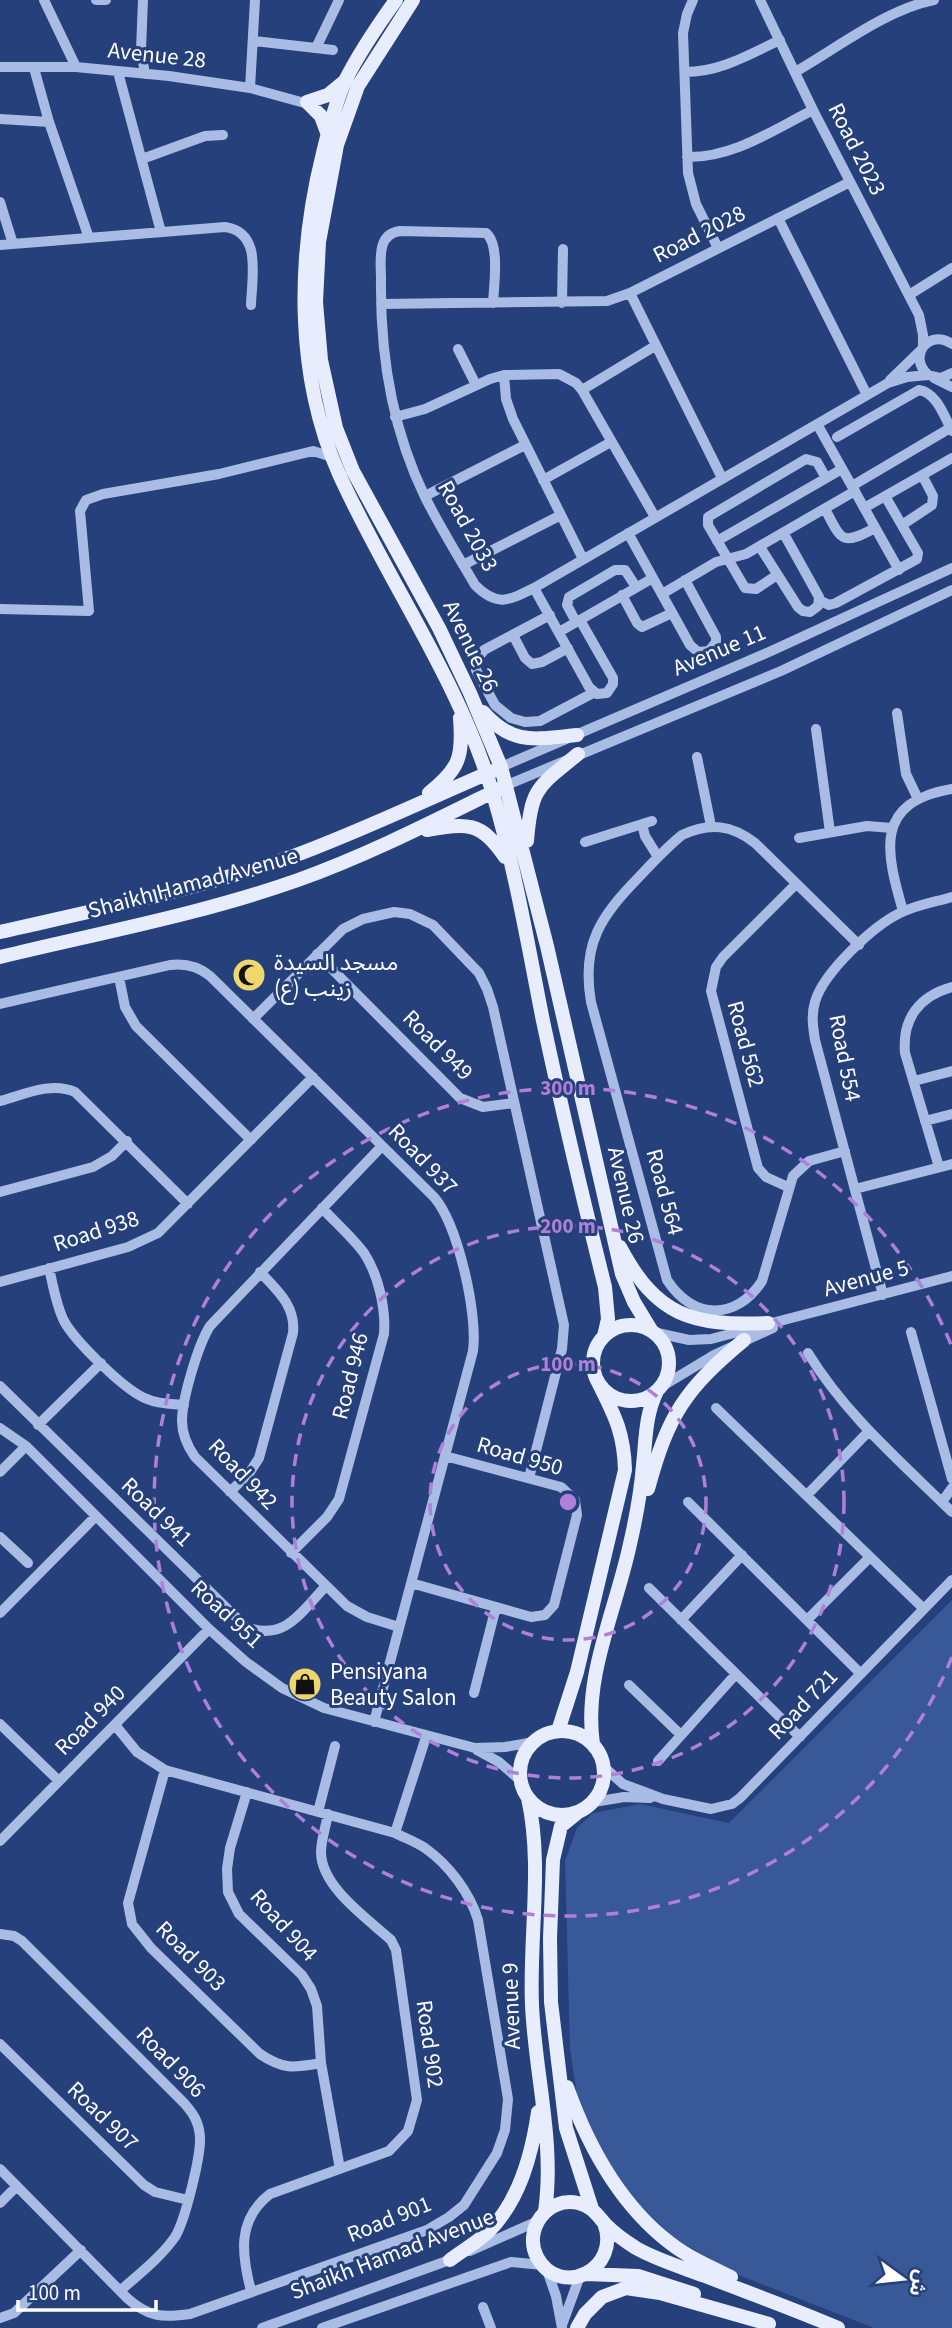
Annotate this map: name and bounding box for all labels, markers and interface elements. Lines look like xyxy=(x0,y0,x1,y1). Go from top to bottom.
street label: Avenue 28 xyxy=(106,33,208,77)
street label: Road 2023 xyxy=(820,97,894,201)
street label: Road 2028 xyxy=(647,197,751,271)
street label: Road 2033 xyxy=(429,474,507,578)
street label: Avenue 26 xyxy=(435,595,507,697)
street label: Avenue 11 xyxy=(667,616,771,684)
street label: Shaikh Hamad Avenue xyxy=(84,839,302,927)
place label: مسجد السيدة زينب (ع) xyxy=(274,946,398,1005)
mosque icon: مسجد السيدة زينب (ع) xyxy=(230,956,268,994)
street label: Road 562 xyxy=(719,997,773,1091)
street label: Road 949 xyxy=(395,1002,481,1088)
street label: Road 554 xyxy=(820,1012,870,1104)
text: 300 m xyxy=(540,1073,596,1103)
street label: Road 937 xyxy=(380,1116,466,1202)
street label: Avenue 26 xyxy=(599,1143,653,1247)
street label: Road 564 xyxy=(638,1145,692,1239)
street label: Road 938 xyxy=(49,1202,143,1260)
text: 200 m xyxy=(540,1211,596,1241)
street label: Avenue 5 xyxy=(820,1251,912,1305)
street label: Road 946 xyxy=(323,1329,377,1423)
text: 100 m xyxy=(540,1349,596,1379)
street label: Road 950 xyxy=(473,1428,567,1484)
street label: Road 942 xyxy=(200,1431,286,1517)
street label: Road 941 xyxy=(114,1469,200,1555)
centre of rings xyxy=(556,1490,580,1514)
street label: Road 951 xyxy=(183,1572,271,1656)
place label: Pensiyana Beauty Salon xyxy=(330,1655,457,1714)
street label: Road 721 xyxy=(760,1661,846,1747)
shop icon: Pensiyana Beauty Salon xyxy=(286,1665,324,1703)
street label: Road 940 xyxy=(47,1677,133,1763)
street label: Road 904 xyxy=(242,1881,326,1969)
street label: Road 903 xyxy=(148,1913,234,1999)
street label: Avenue 9 xyxy=(493,1962,529,2050)
street label: Road 902 xyxy=(408,1998,452,2090)
street label: Road 906 xyxy=(128,2019,214,2105)
street label: Road 907 xyxy=(60,2073,146,2159)
street label: Road 901 xyxy=(342,2187,436,2251)
street label: Shaikh Hamad Avenue xyxy=(285,2200,499,2308)
north arrow xyxy=(868,2244,938,2314)
text: ش xyxy=(902,2267,934,2299)
scale bar xyxy=(18,2268,156,2312)
text: 100 m xyxy=(28,2278,81,2308)

